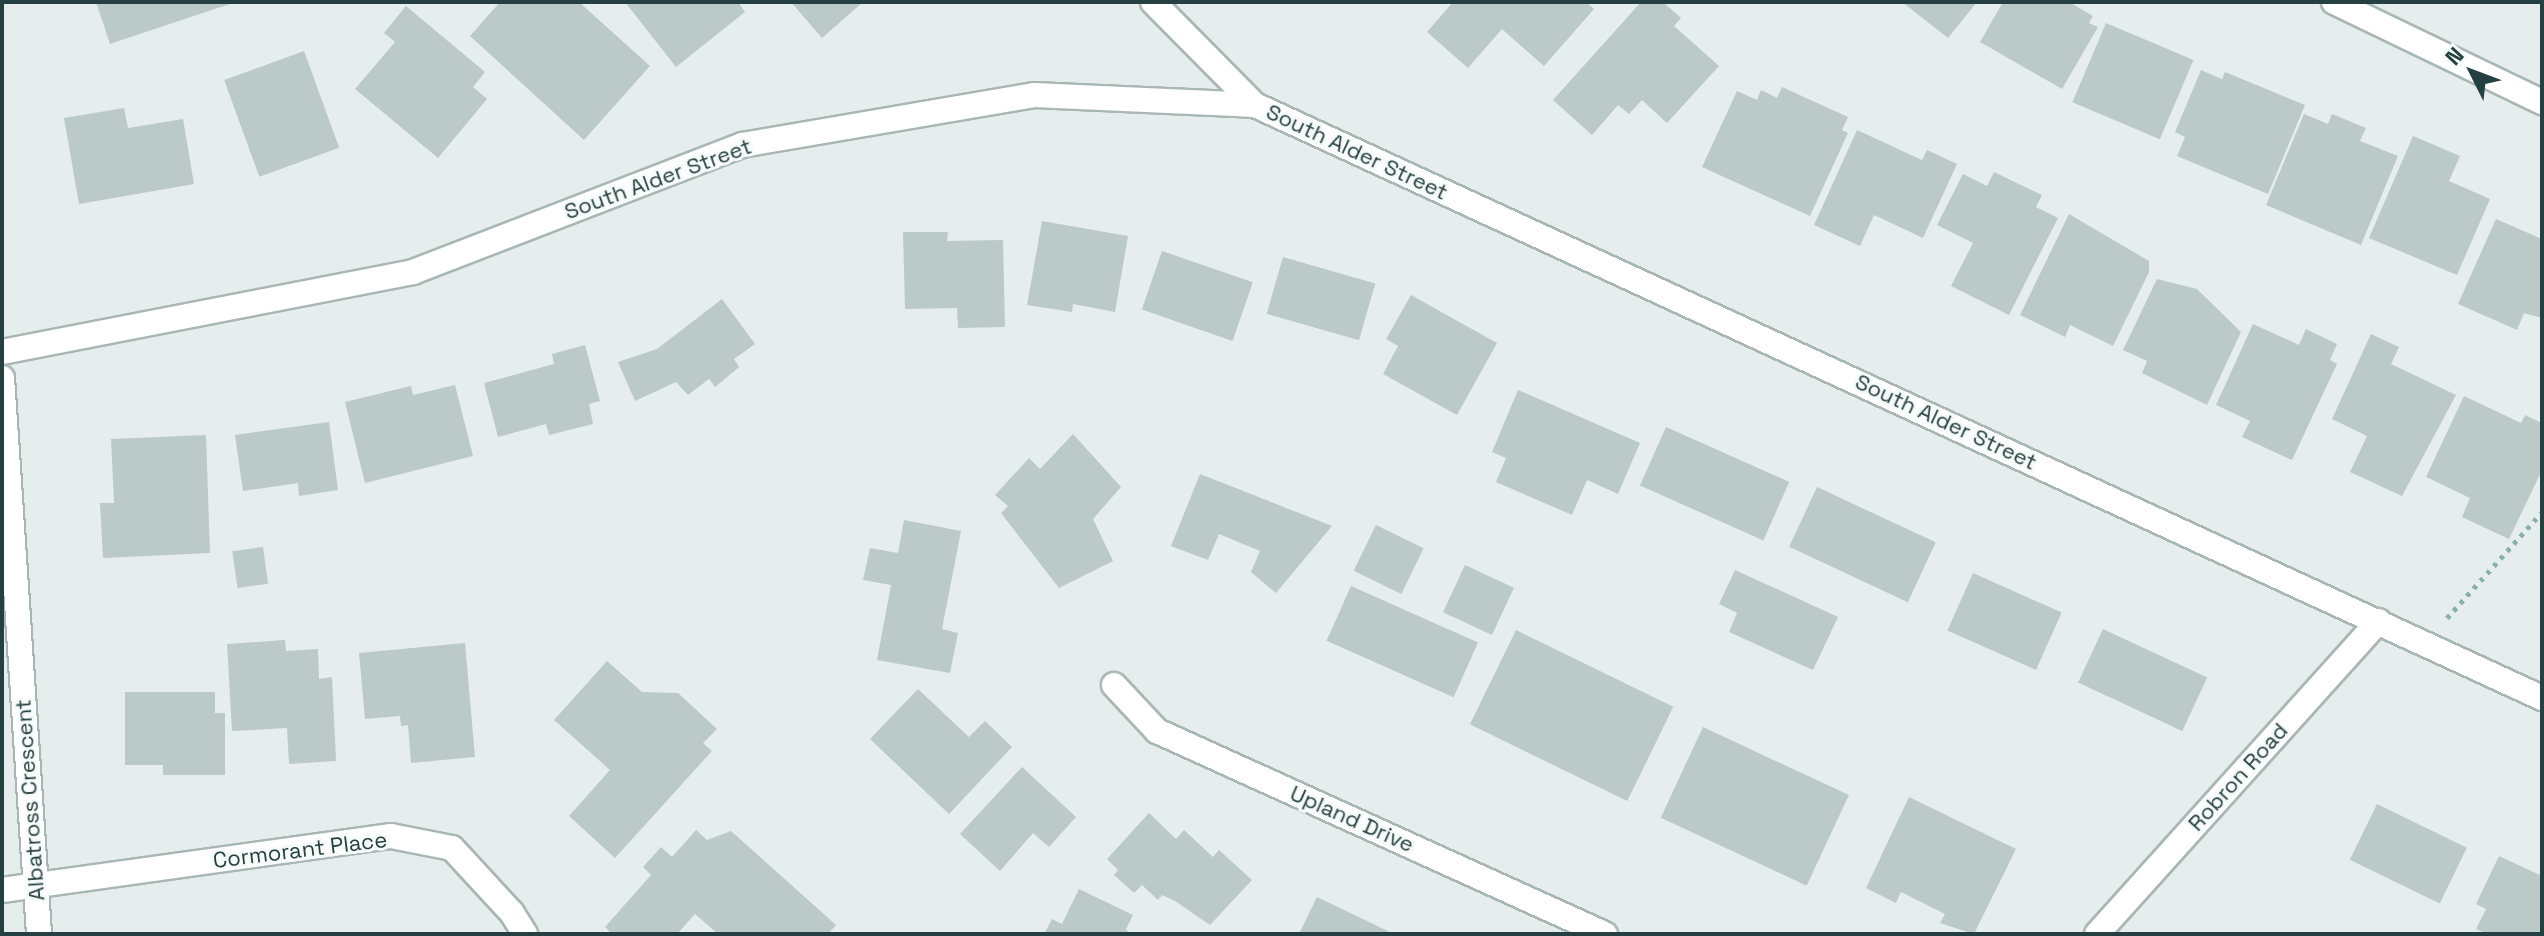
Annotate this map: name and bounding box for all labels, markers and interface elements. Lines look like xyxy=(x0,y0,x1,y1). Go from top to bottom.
north arrow xyxy=(2432,32,2512,112)
text: N xyxy=(2439,41,2470,71)
street label: South Alder Street xyxy=(1262,98,1452,206)
street label: South Alder Street xyxy=(561,133,755,225)
street label: South Alder Street xyxy=(1851,368,2041,476)
street label: Albatross Crescent xyxy=(10,698,50,902)
street label: Robron Road xyxy=(2183,718,2293,836)
street label: Upland Drive xyxy=(1286,780,1418,858)
street label: Cormorant Place xyxy=(211,826,389,874)

